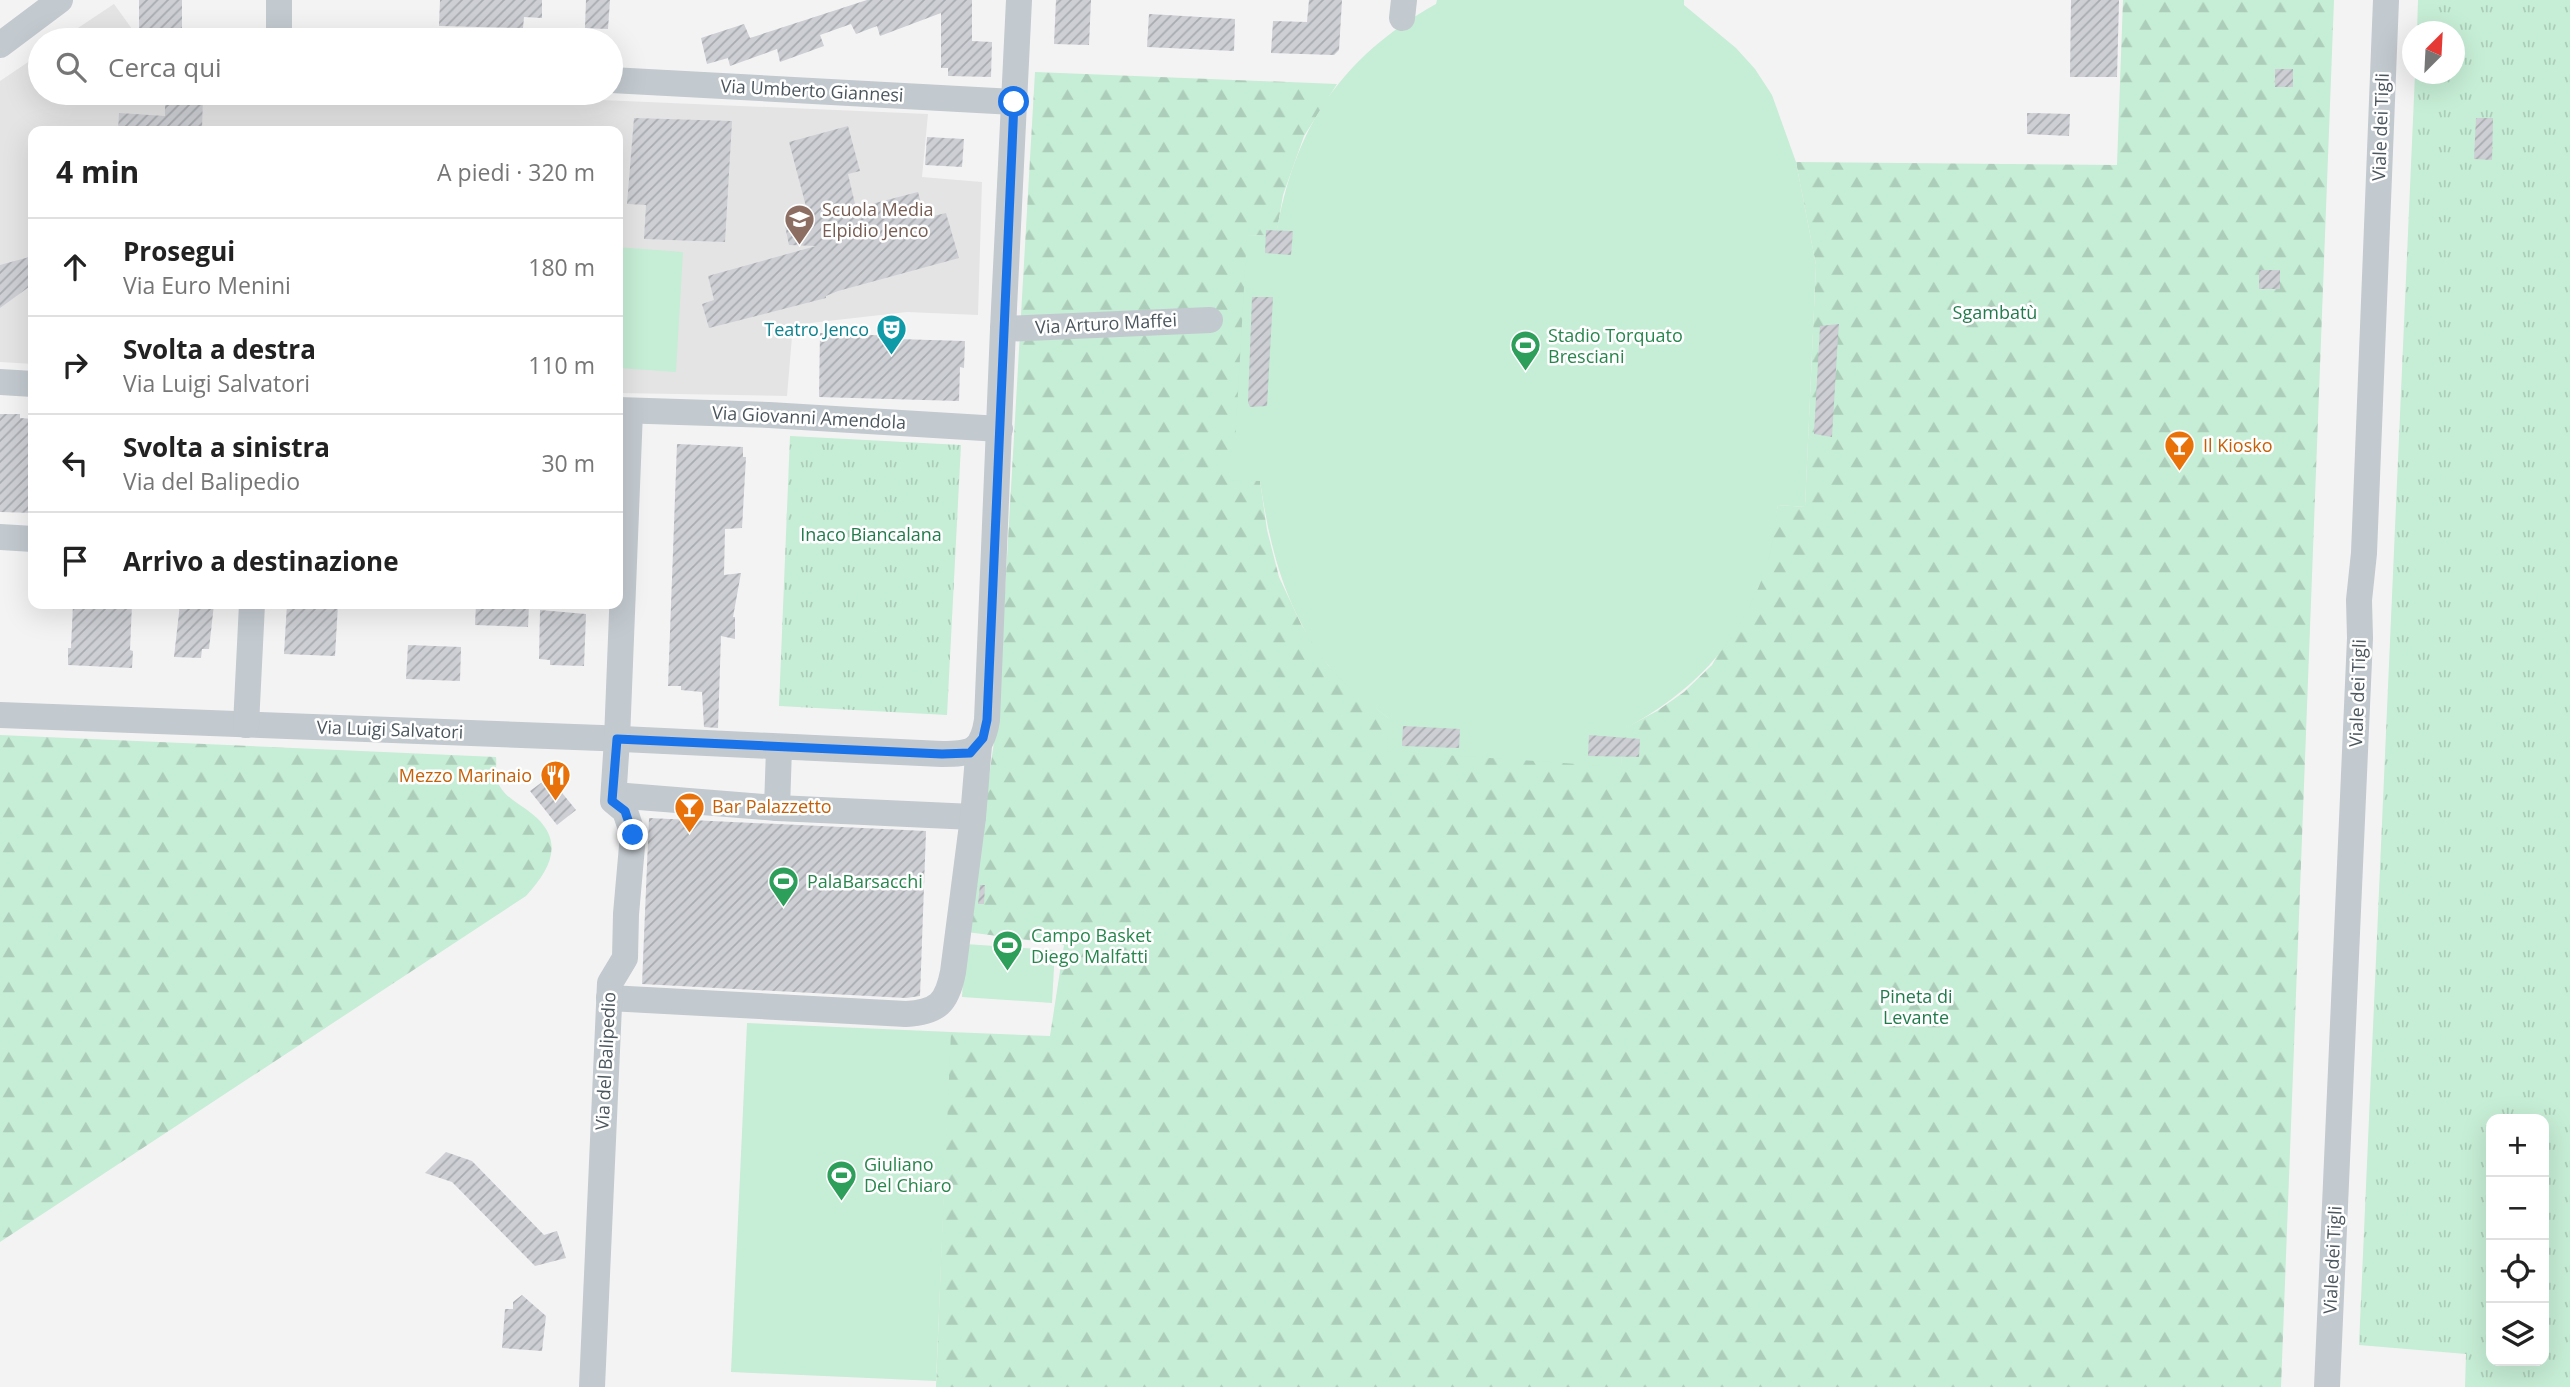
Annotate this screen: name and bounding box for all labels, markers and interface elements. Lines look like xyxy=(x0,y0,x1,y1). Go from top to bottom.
north arrow xyxy=(2402,21,2465,84)
search box xyxy=(28,28,623,105)
icon: search xyxy=(52,48,90,86)
text: Cerca qui xyxy=(108,49,222,85)
street label: Viale dei Tigli xyxy=(2366,72,2394,181)
street label: Via Umberto Giannesi xyxy=(720,73,904,107)
route start xyxy=(998,86,1029,117)
text: 4 min xyxy=(56,151,139,192)
text: A piedi · 320 m xyxy=(437,156,595,188)
place label: Scuola Media Elpidio Jenco xyxy=(822,197,933,242)
school or university icon: Scuola Media Elpidio Jenco xyxy=(782,203,816,247)
text: Prosegui xyxy=(123,233,235,269)
icon: ahead xyxy=(56,248,94,286)
text: 180 m xyxy=(528,251,595,283)
text: Via Euro Menini xyxy=(123,269,291,301)
park label: Sgambatù xyxy=(1953,300,2037,324)
street label: Via Arturo Maffei xyxy=(1034,307,1177,339)
theatre icon: Teatro Jenco xyxy=(875,313,909,357)
place label: Teatro Jenco xyxy=(764,317,869,341)
place label: Stadio Torquato Bresciani xyxy=(1548,323,1683,368)
sports icon: Stadio Torquato Bresciani xyxy=(1508,329,1542,373)
text: Svolta a destra xyxy=(123,331,316,367)
icon: right xyxy=(56,346,94,384)
text: 110 m xyxy=(528,349,595,381)
text: Via Luigi Salvatori xyxy=(123,367,310,399)
street label: Via Giovanni Amendola xyxy=(711,400,907,434)
text: Svolta a sinistra xyxy=(123,429,330,465)
bar icon: Il Kiosko xyxy=(2163,429,2197,473)
place label: Il Kiosko xyxy=(2203,433,2273,457)
icon: left xyxy=(56,444,94,482)
text: 30 m xyxy=(541,447,595,479)
text: Via del Balipedio xyxy=(123,465,300,497)
park label: Inaco Biancalana xyxy=(800,522,942,546)
icon: arrive xyxy=(56,542,94,580)
text: Arrivo a destinazione xyxy=(123,543,399,579)
street label: Viale dei Tigli xyxy=(2343,638,2371,747)
street label: Via Luigi Salvatori xyxy=(316,714,464,744)
restaurant icon: Mezzo Marinaio xyxy=(538,759,572,803)
place label: Mezzo Marinaio xyxy=(399,763,532,787)
bar icon: Bar Palazzetto xyxy=(672,790,706,834)
place label: Bar Palazzetto xyxy=(712,794,832,818)
route end xyxy=(617,819,648,850)
sports icon: PalaBarsacchi xyxy=(767,865,801,909)
place label: PalaBarsacchi xyxy=(807,869,923,893)
place label: Campo Basket Diego Malfatti xyxy=(1031,923,1152,968)
sports icon: Campo Basket Diego Malfatti xyxy=(991,929,1025,973)
park label: Pineta di Levante xyxy=(1879,984,1953,1029)
street label: Via del Balipedio xyxy=(589,991,621,1131)
map controls xyxy=(2486,1114,2549,1366)
button: + xyxy=(2486,1114,2549,1177)
place label: Giuliano Del Chiaro xyxy=(864,1152,952,1197)
sports icon: Giuliano Del Chiaro xyxy=(824,1158,858,1202)
button: − xyxy=(2486,1177,2549,1240)
street label: Viale dei Tigli xyxy=(2317,1205,2347,1315)
button: locate xyxy=(2486,1240,2549,1303)
button: layers xyxy=(2486,1303,2549,1366)

